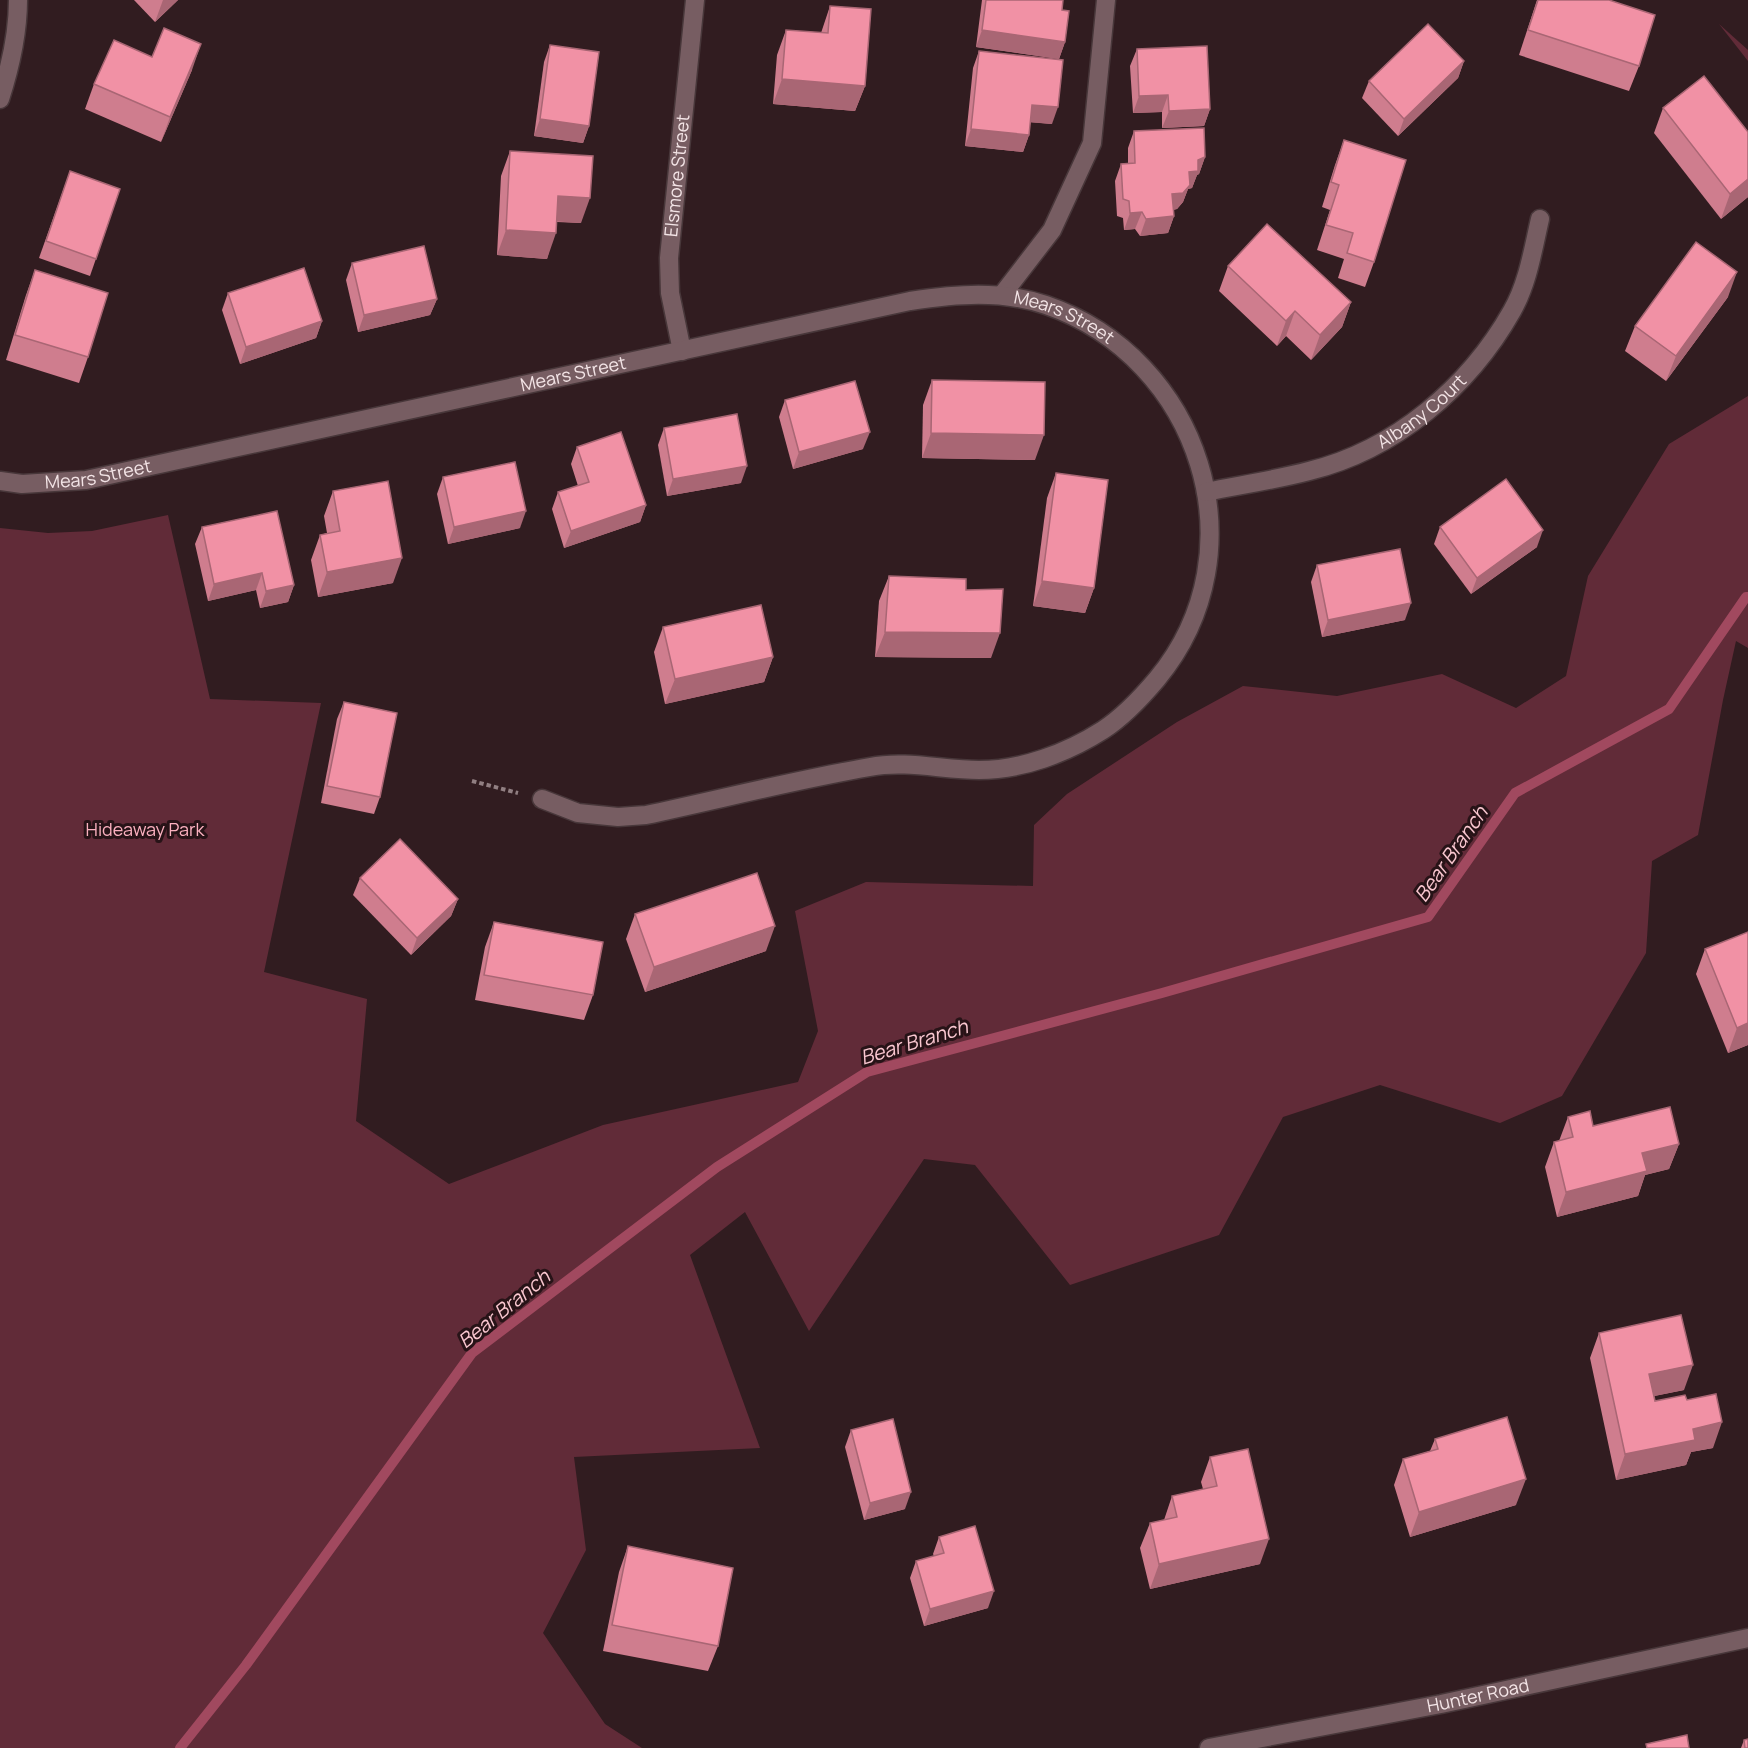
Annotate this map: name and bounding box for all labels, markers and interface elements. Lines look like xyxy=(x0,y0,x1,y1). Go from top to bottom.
street label: Elsmore Street xyxy=(658,113,694,238)
street label: Mears Street xyxy=(1012,284,1120,349)
street label: Mears Street xyxy=(518,350,628,396)
street label: Albany Court xyxy=(1372,369,1471,453)
street label: Mears Street xyxy=(44,453,153,494)
water label: Bear Branch xyxy=(1408,800,1494,907)
park label: Hideaway Park xyxy=(86,817,206,841)
water label: Bear Branch xyxy=(857,1012,972,1071)
water label: Bear Branch xyxy=(452,1262,556,1354)
street label: Hunter Road xyxy=(1425,1672,1531,1717)

